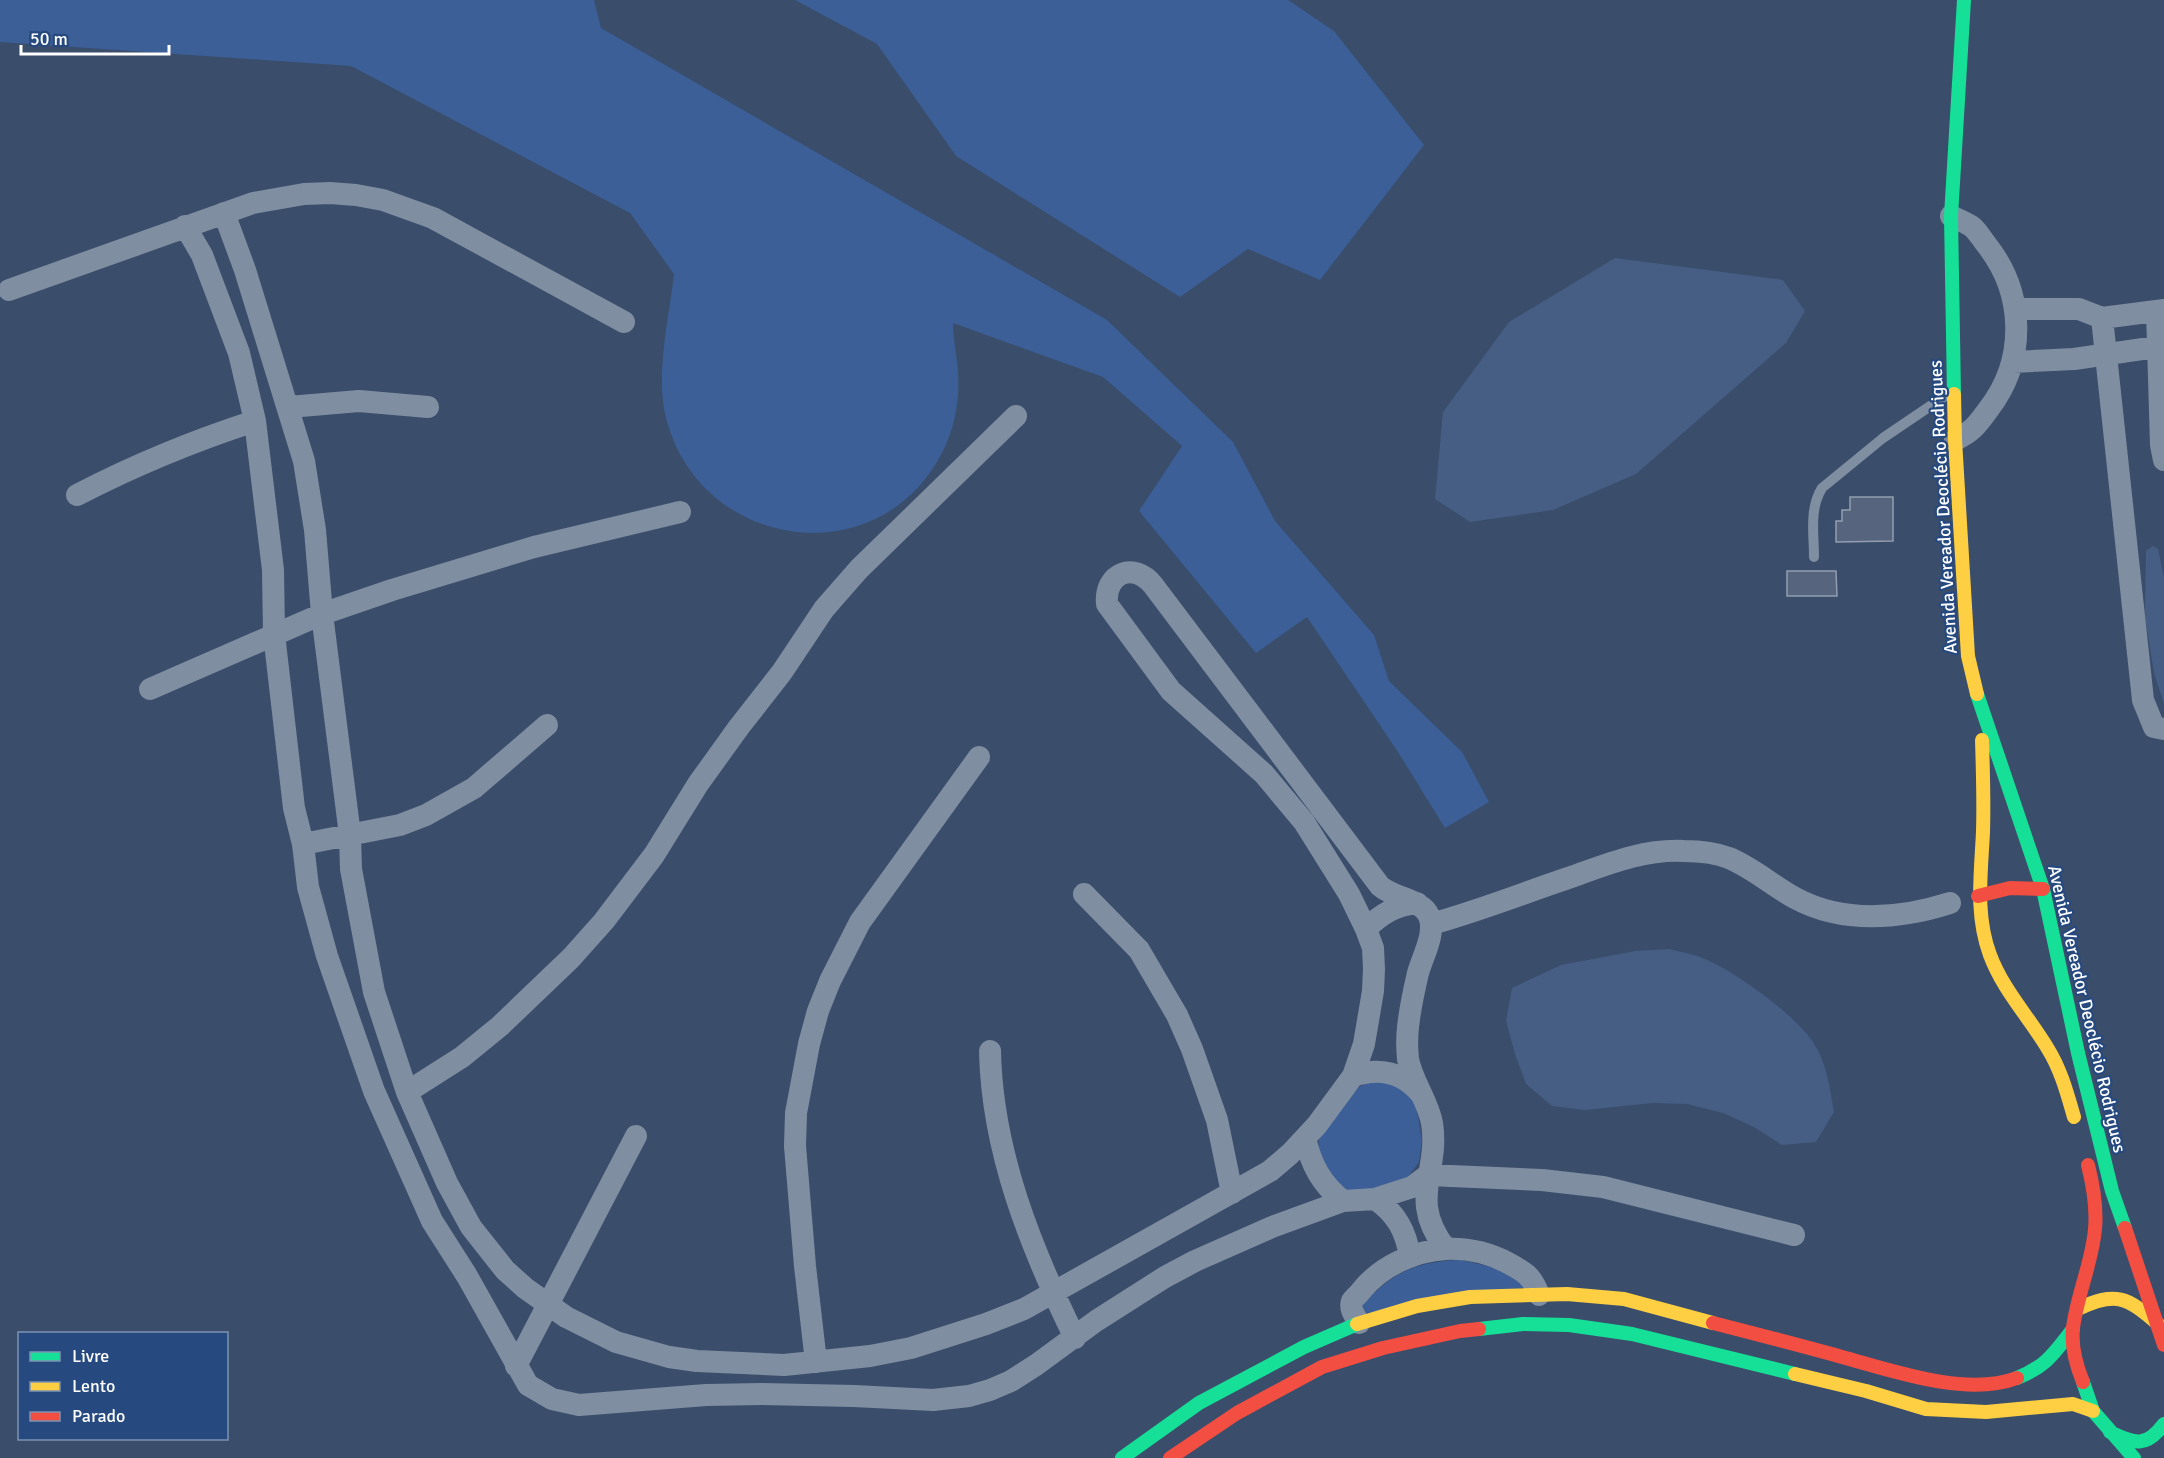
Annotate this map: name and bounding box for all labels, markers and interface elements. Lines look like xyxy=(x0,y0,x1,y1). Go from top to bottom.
scale bar xyxy=(21,18,170,56)
text: 50 m xyxy=(30,28,68,50)
street label: Avenida Vereador Deoclécio Rodrigues xyxy=(1924,359,1962,654)
street label: Avenida Vereador Deoclécio Rodrigues xyxy=(2043,863,2131,1155)
legend xyxy=(18,1332,228,1440)
text: Livre xyxy=(72,1345,109,1367)
text: Lento xyxy=(72,1375,115,1397)
text: Parado xyxy=(72,1405,125,1427)

